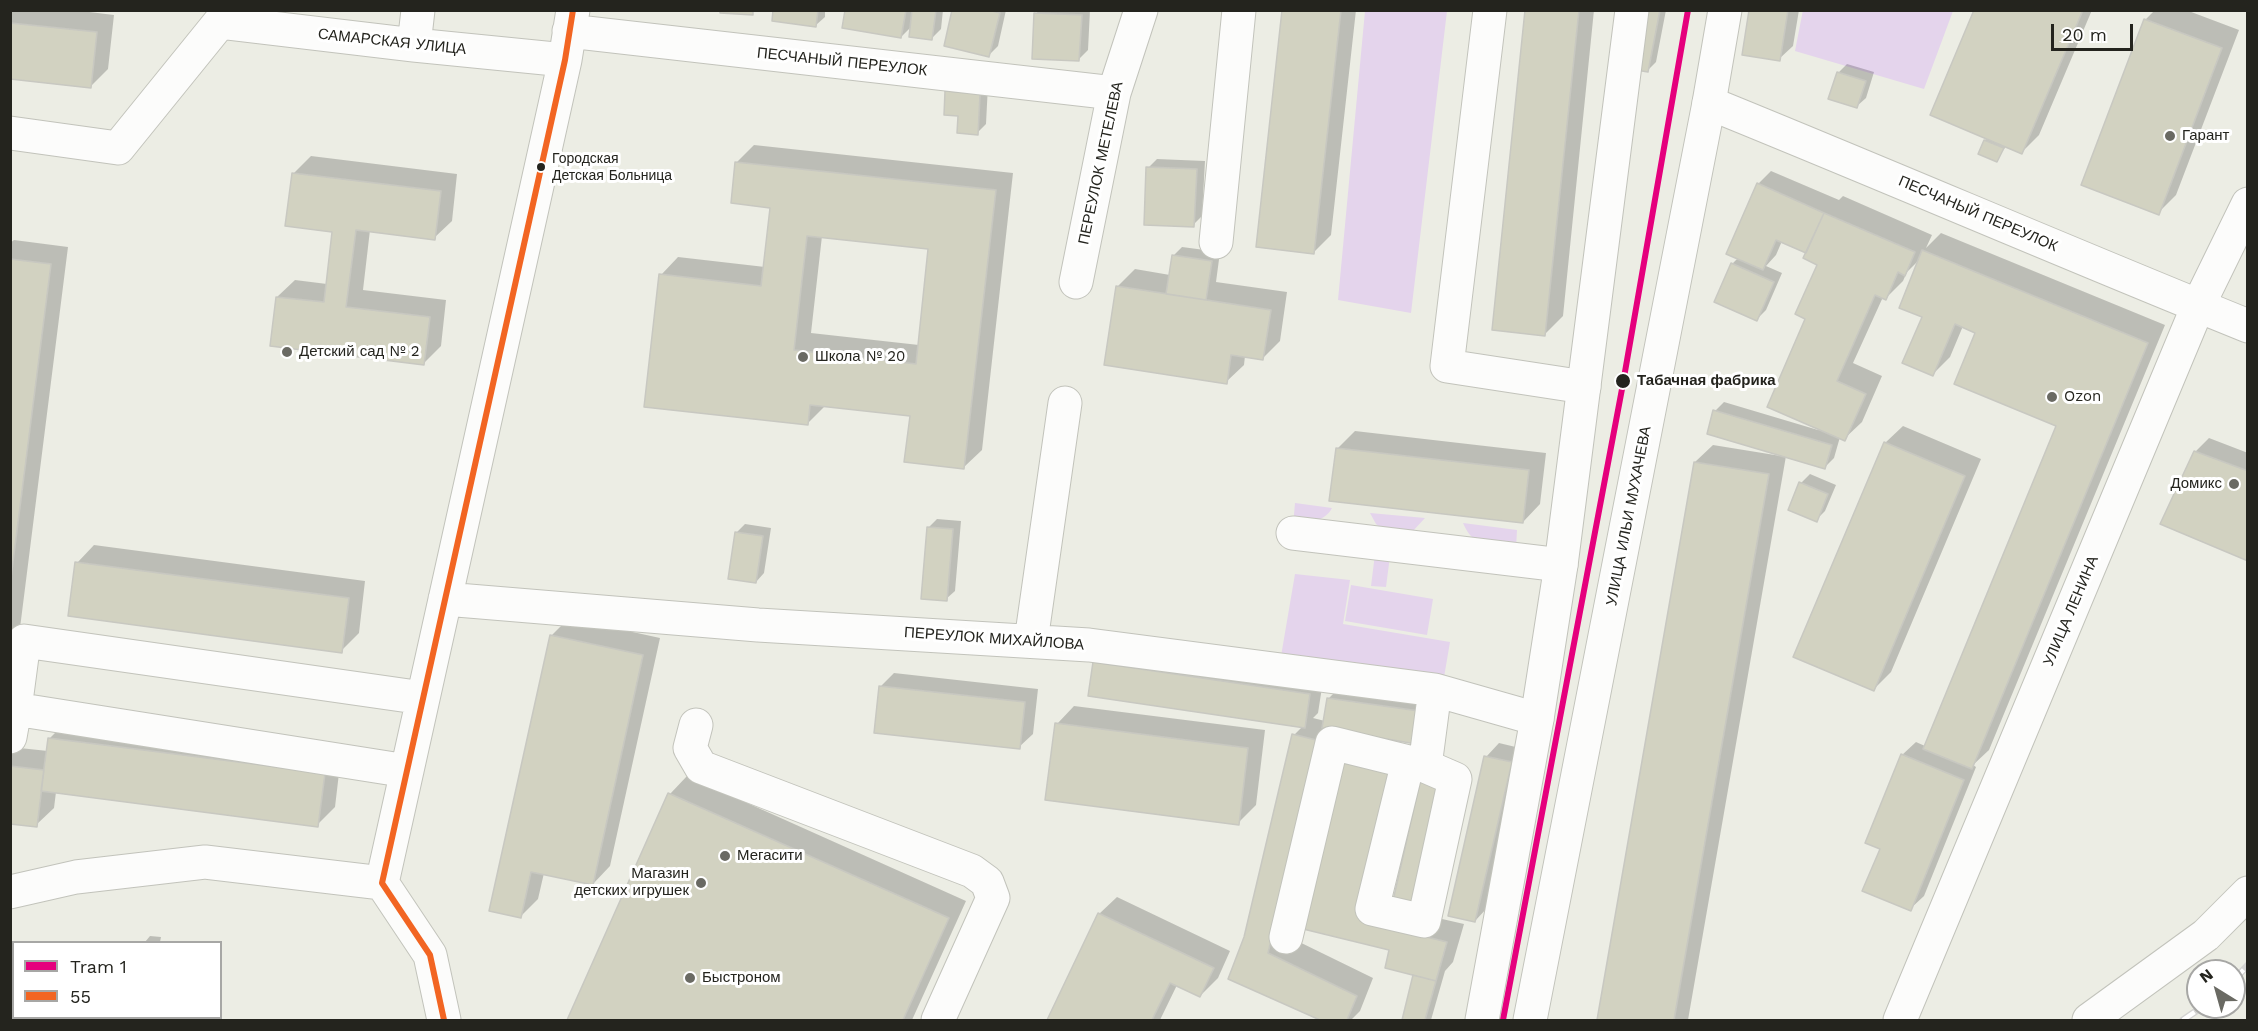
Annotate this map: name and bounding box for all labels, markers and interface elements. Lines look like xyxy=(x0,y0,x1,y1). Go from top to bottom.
scale bar xyxy=(2054,12,2136,50)
text: 20 m xyxy=(2062,24,2107,45)
street label: САМАРСКАЯ УЛИЦА xyxy=(317,25,467,59)
street label: ПЕСЧАНЫЙ ПЕРЕУЛОК xyxy=(756,44,928,80)
street label: ПЕРЕУЛОК МЕТЕЛЕВА xyxy=(1075,80,1127,246)
place label: Гарант xyxy=(2182,127,2229,145)
marker: Гарант xyxy=(2163,129,2177,143)
place label: Городская Детская Больница xyxy=(552,151,672,184)
marker: Городская Детская Больница xyxy=(535,161,547,173)
street label: ПЕСЧАНЫЙ ПЕРЕУЛОК xyxy=(1896,172,2060,256)
place label: Детский сад № 2 xyxy=(299,343,420,361)
marker: Детский сад № 2 xyxy=(280,345,294,359)
place label: Школа № 20 xyxy=(815,348,905,366)
marker: Школа № 20 xyxy=(796,350,810,364)
marker: Табачная фабрика xyxy=(1614,372,1632,390)
place label: Табачная фабрика xyxy=(1637,372,1775,390)
place label: Ozon xyxy=(2064,388,2101,406)
marker: Ozon xyxy=(2045,390,2059,404)
street label: УЛИЦА ИЛЬИ МУХАЧЕВА xyxy=(1603,425,1655,607)
place label: Домикс xyxy=(2170,475,2222,493)
marker: Домикс xyxy=(2227,477,2241,491)
street label: УЛИЦА ЛЕНИНА xyxy=(2040,553,2102,669)
street label: ПЕРЕУЛОК МИХАЙЛОВА xyxy=(903,624,1085,654)
place label: Мегасити xyxy=(737,847,803,865)
marker: Мегасити xyxy=(718,849,732,863)
place label: Магазин детских игрушек xyxy=(574,865,689,900)
marker: Магазин детских игрушек xyxy=(694,876,708,890)
legend xyxy=(12,941,222,1019)
text: Tram 1 xyxy=(70,956,127,977)
north arrow xyxy=(2186,959,2246,1019)
text: N xyxy=(2196,965,2217,987)
place label: Быстроном xyxy=(702,969,781,987)
marker: Быстроном xyxy=(683,971,697,985)
text: 55 xyxy=(70,986,91,1007)

